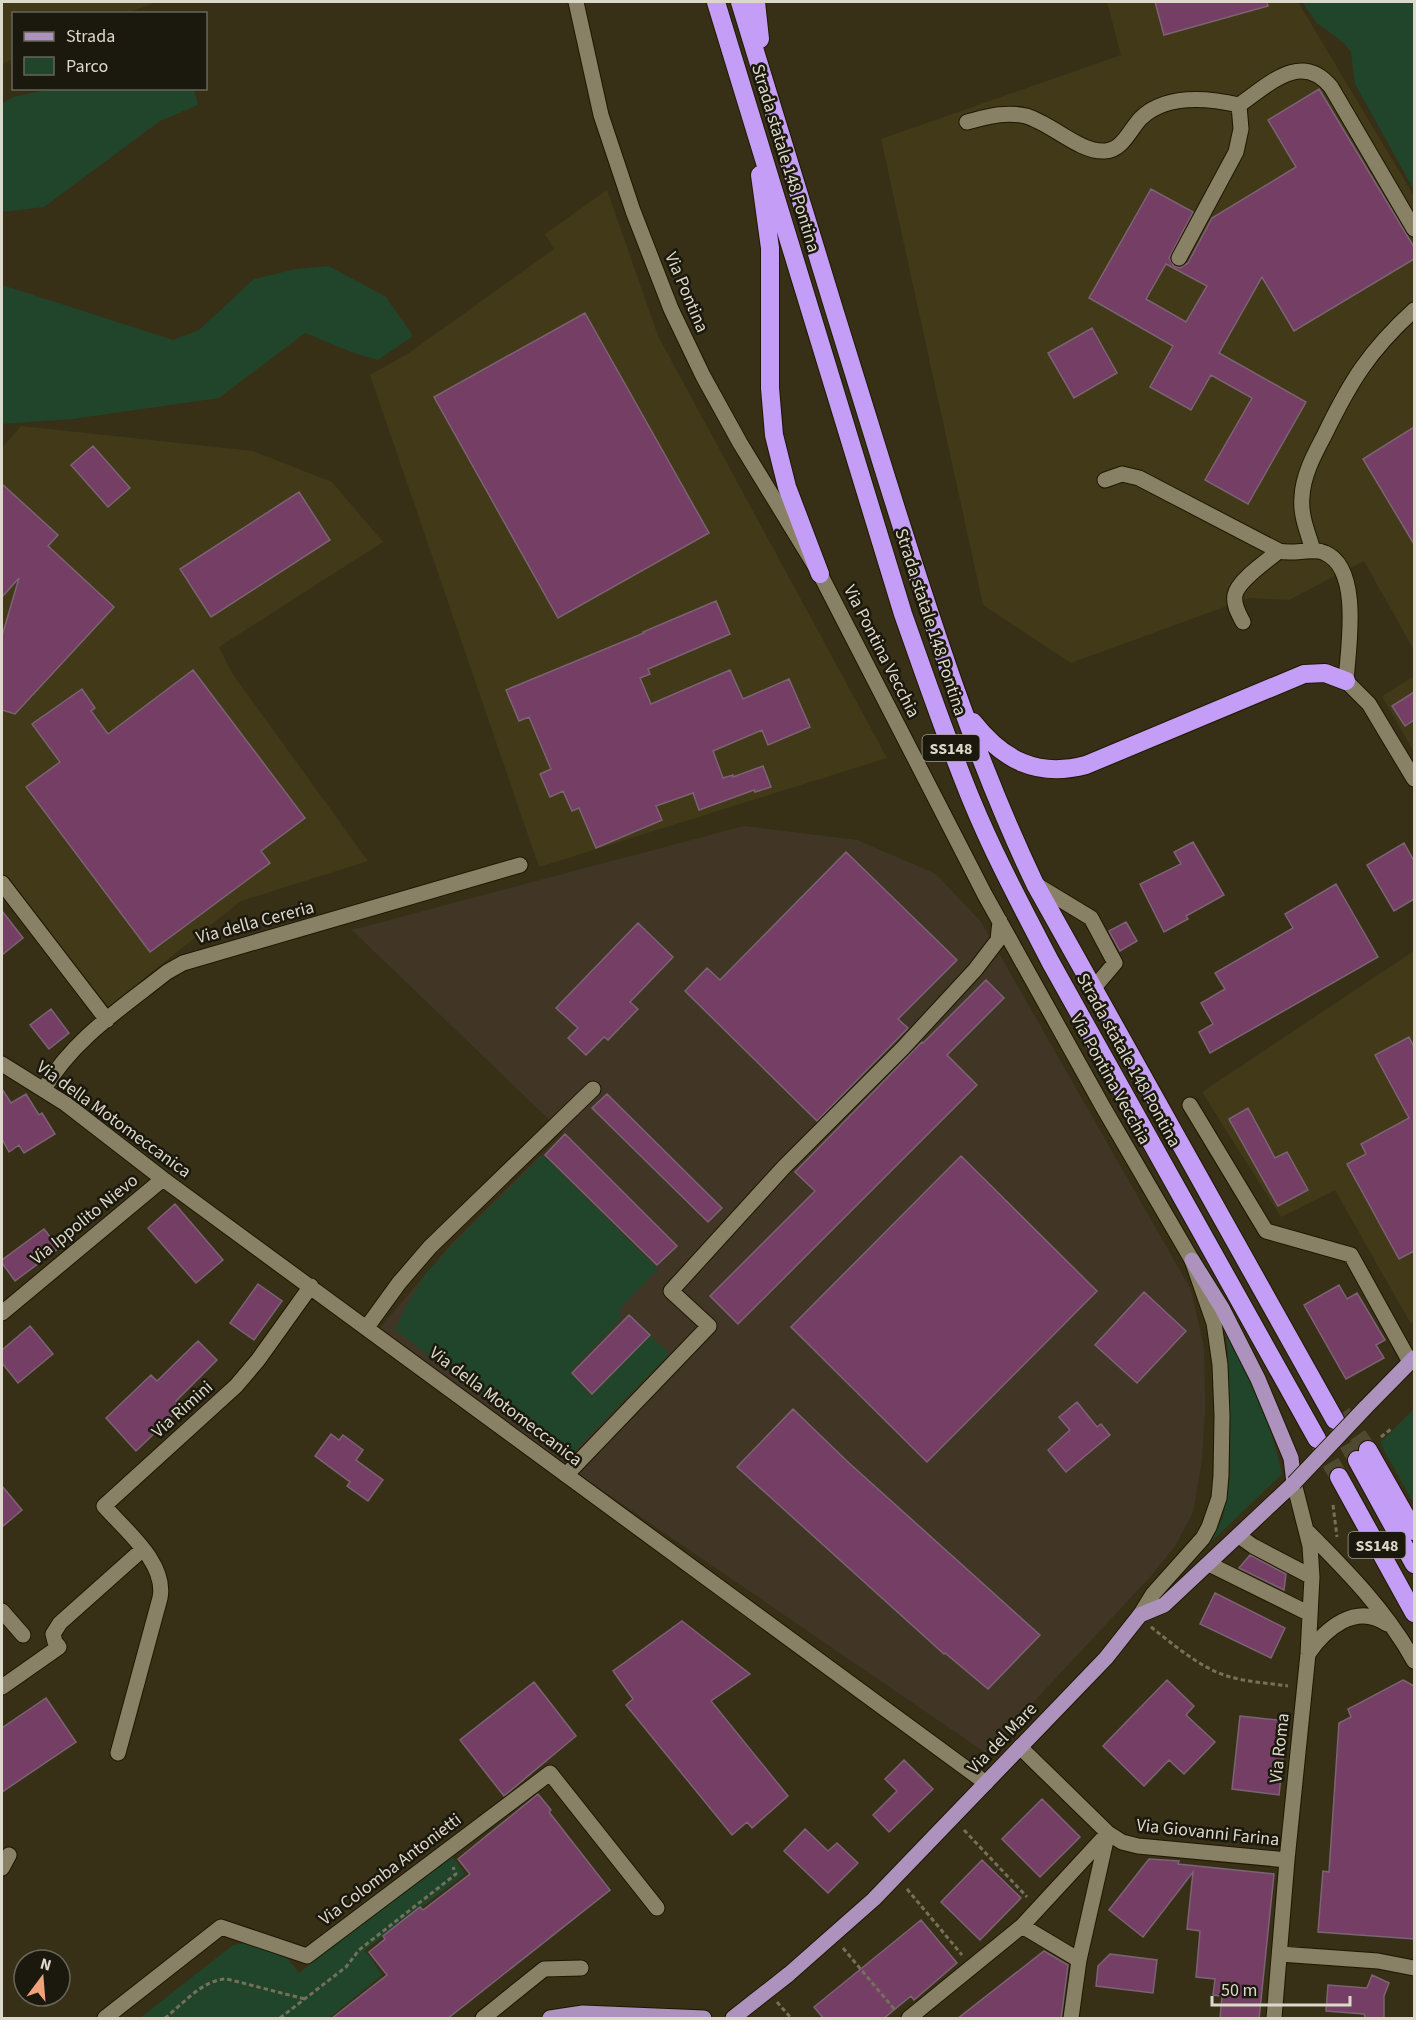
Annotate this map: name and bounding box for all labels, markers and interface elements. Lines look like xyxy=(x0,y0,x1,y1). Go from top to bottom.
legend xyxy=(12,12,207,90)
text: Strada xyxy=(66,24,115,49)
text: Parco xyxy=(66,54,108,79)
street label: Strada statale 148 Pontina xyxy=(745,61,826,255)
street label: Via Pontina xyxy=(658,248,715,336)
street label: Strada statale 148 Pontina xyxy=(888,525,973,719)
street label: Via Pontina Vecchia xyxy=(837,580,926,722)
road number: SS148 xyxy=(922,735,980,761)
street label: Via della Cereria xyxy=(193,895,317,950)
street label: Strada statale 148 Pontina xyxy=(1070,969,1187,1152)
street label: Via Pontina Vecchia xyxy=(1064,1009,1157,1149)
street label: Via della Motomeccanica xyxy=(31,1055,196,1184)
street label: Via Ippolito Nievo xyxy=(25,1168,144,1271)
street label: Via della Motomeccanica xyxy=(424,1341,587,1472)
street label: Via Rimini xyxy=(146,1375,218,1444)
road number: SS148 xyxy=(1348,1532,1406,1558)
street label: Via del Mare xyxy=(962,1697,1043,1780)
street label: Via Roma xyxy=(1263,1712,1296,1784)
street label: Via Colomba Antonietti xyxy=(314,1808,467,1931)
street label: Via Giovanni Farina xyxy=(1135,1813,1281,1852)
north arrow xyxy=(12,1948,72,2008)
text: N xyxy=(38,1953,54,1977)
scale bar xyxy=(1212,1969,1350,2007)
text: 50 m xyxy=(1221,1978,1257,2003)

